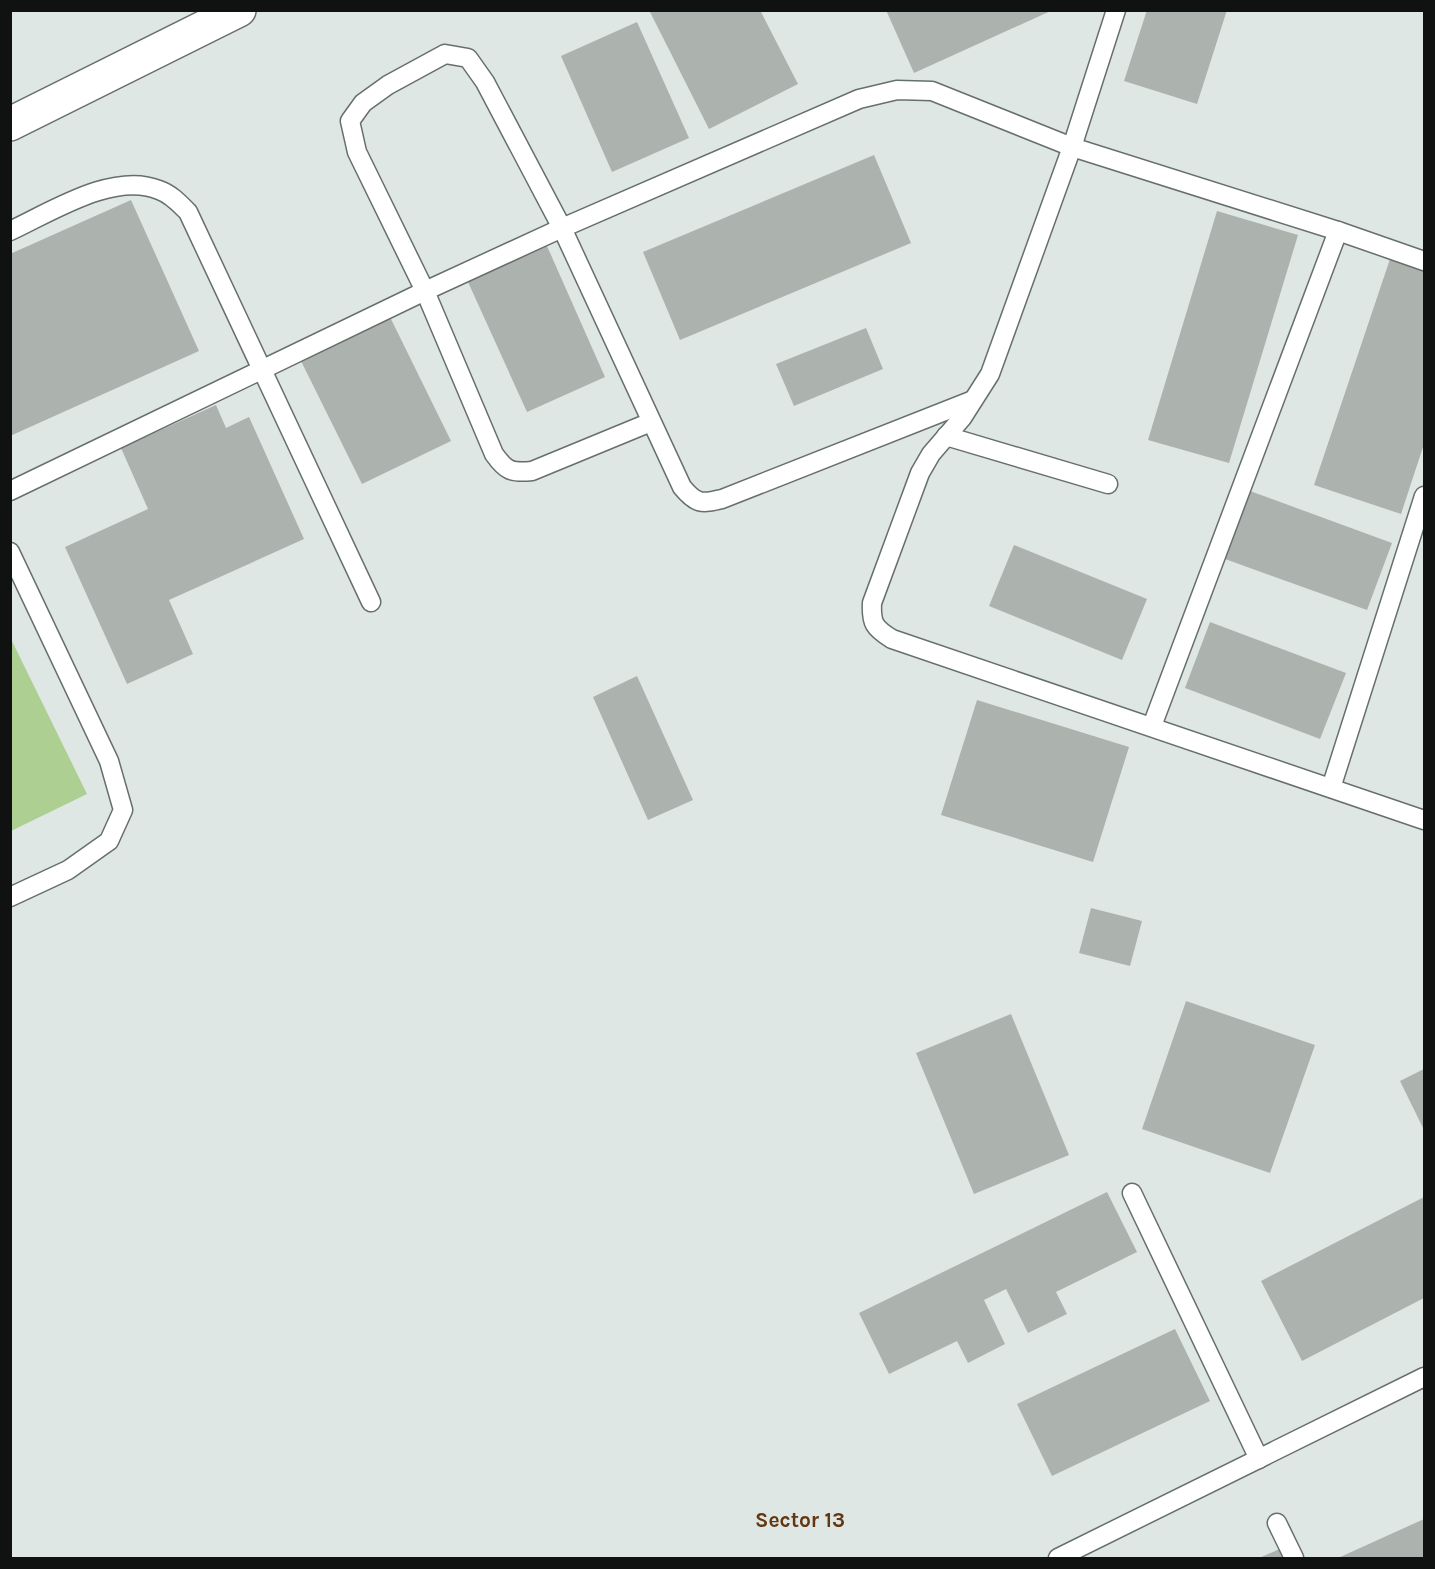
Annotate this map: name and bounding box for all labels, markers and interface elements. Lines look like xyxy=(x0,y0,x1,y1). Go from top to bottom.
district label: Sector 13 xyxy=(755,1508,845,1532)

